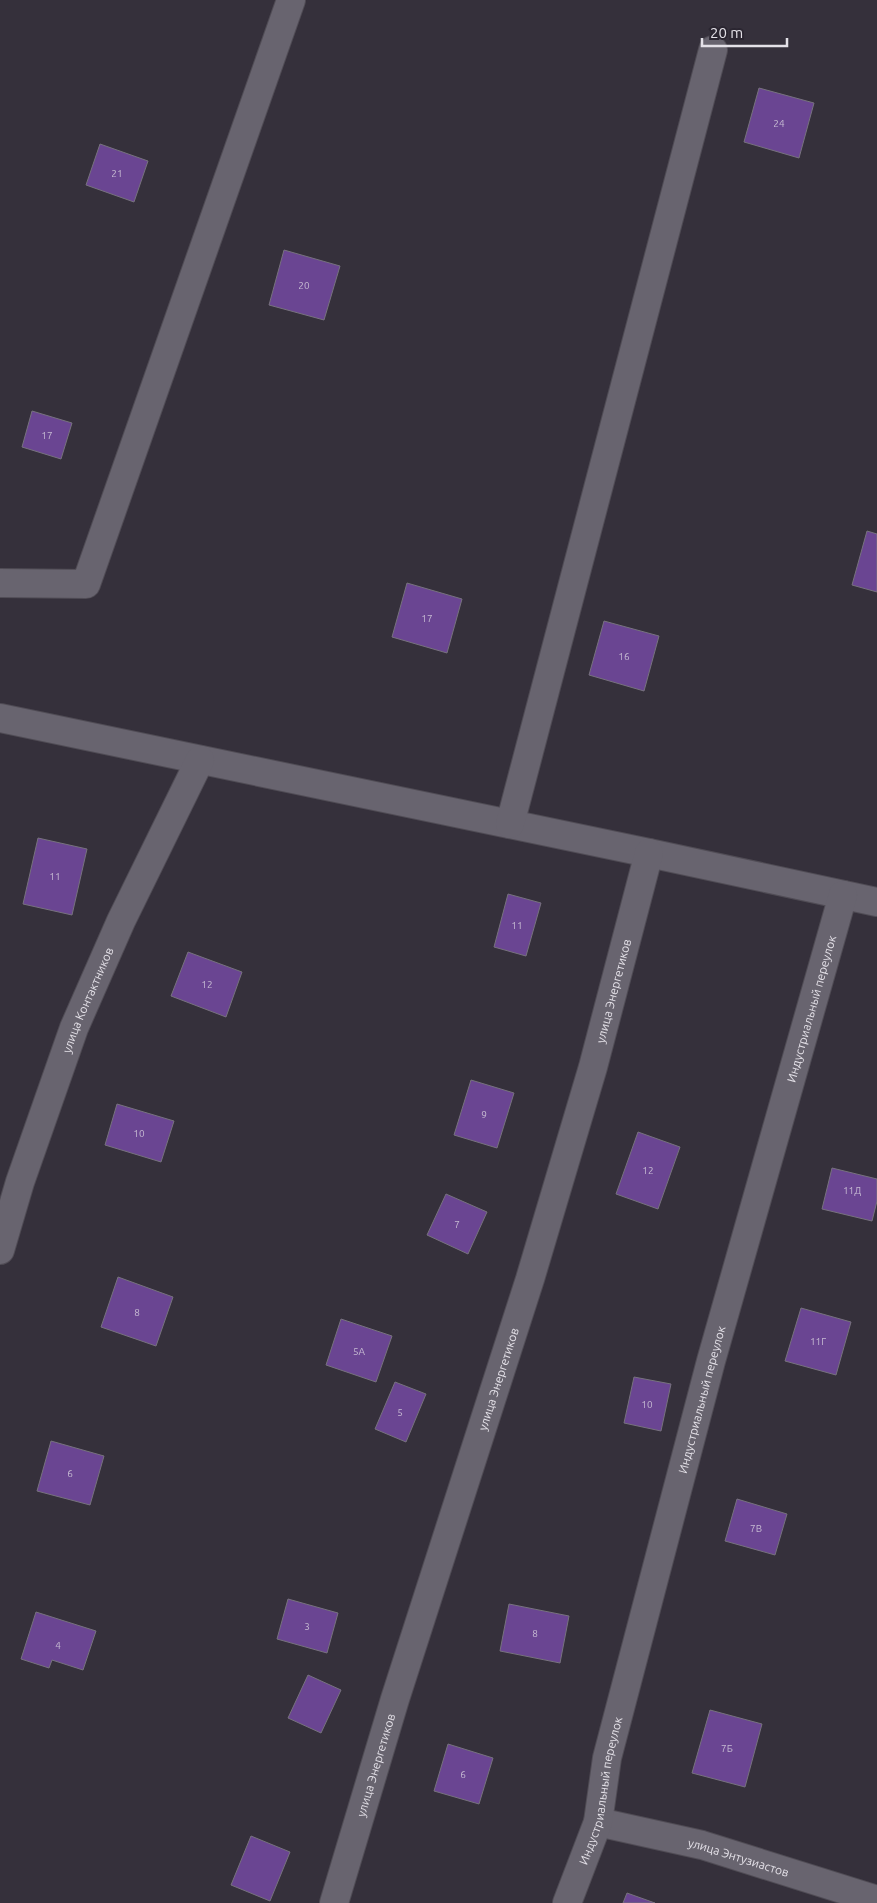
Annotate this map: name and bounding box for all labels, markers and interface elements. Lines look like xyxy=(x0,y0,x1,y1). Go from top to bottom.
scale bar xyxy=(702,15,787,47)
text: 20 m xyxy=(710,24,743,41)
house number: 24 xyxy=(773,118,785,129)
house number: 21 xyxy=(111,168,123,179)
house number: 20 xyxy=(298,280,310,291)
house number: 17 xyxy=(41,430,53,441)
house number: 17 xyxy=(421,613,433,624)
house number: 16 xyxy=(618,651,630,662)
house number: 11 xyxy=(49,871,61,882)
house number: 11 xyxy=(511,920,523,931)
street label: Индустриальный переулок xyxy=(784,934,838,1084)
street label: улица Энергетиков xyxy=(593,937,633,1044)
street label: улица Контактников xyxy=(59,945,115,1055)
house number: 12 xyxy=(201,979,213,990)
house number: 9 xyxy=(481,1109,487,1120)
house number: 10 xyxy=(133,1128,145,1139)
house number: 12 xyxy=(642,1165,654,1176)
house number: 11Д xyxy=(843,1185,861,1196)
house number: 7 xyxy=(454,1219,460,1230)
house number: 8 xyxy=(134,1307,140,1318)
street label: Индустриальный переулок xyxy=(675,1324,727,1475)
street label: улица Энергетиков xyxy=(475,1326,520,1432)
house number: 11Г xyxy=(810,1336,826,1347)
house number: 5А xyxy=(353,1346,366,1357)
house number: 10 xyxy=(641,1399,653,1410)
house number: 5 xyxy=(397,1407,403,1418)
house number: 6 xyxy=(67,1468,73,1479)
house number: 7В xyxy=(750,1523,762,1534)
house number: 3 xyxy=(304,1621,310,1632)
house number: 8 xyxy=(532,1628,538,1639)
house number: 4 xyxy=(55,1640,61,1651)
street label: улица Энергетиков xyxy=(354,1712,397,1818)
street label: Индустриальный переулок xyxy=(576,1715,624,1866)
house number: 7Б xyxy=(721,1743,733,1754)
house number: 6 xyxy=(460,1769,466,1780)
street label: улица Энтузиастов xyxy=(687,1836,791,1879)

